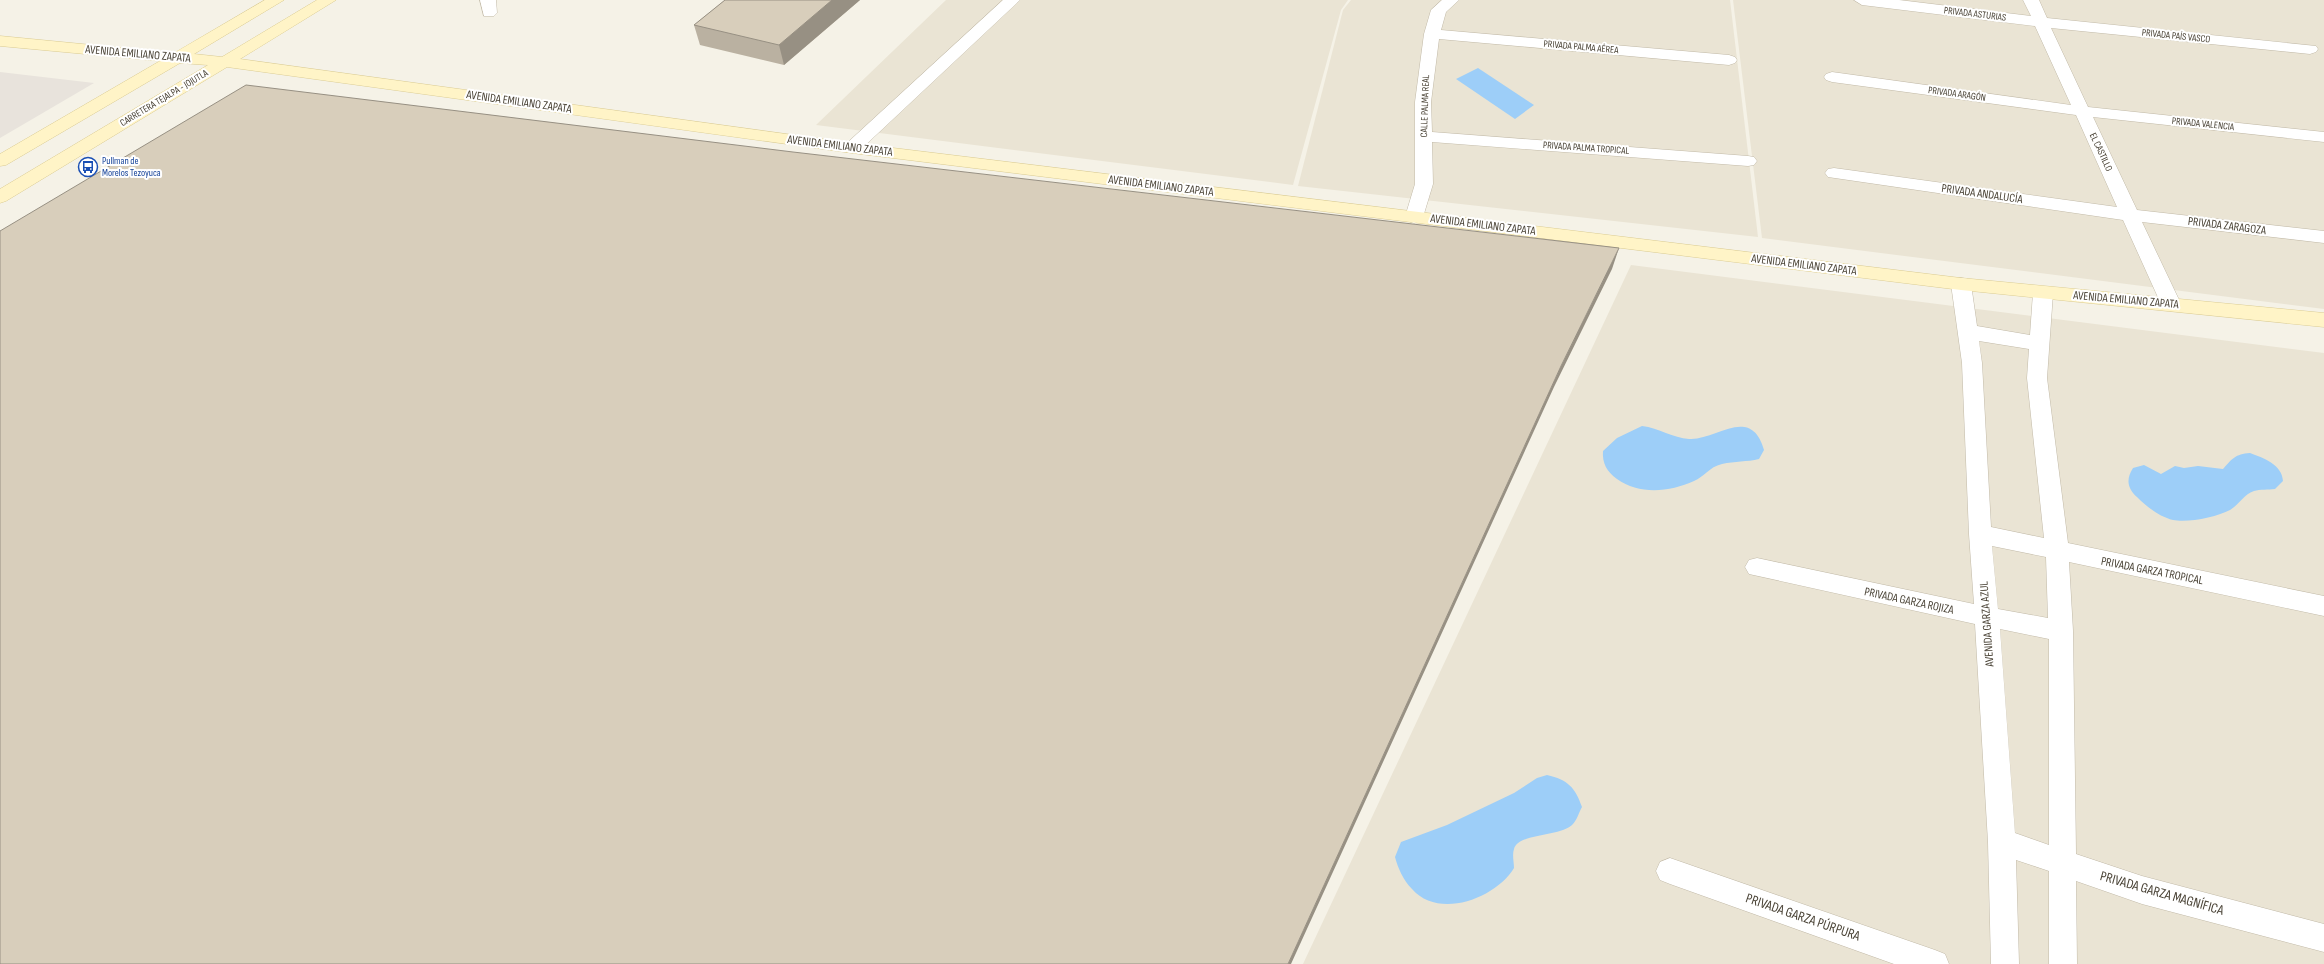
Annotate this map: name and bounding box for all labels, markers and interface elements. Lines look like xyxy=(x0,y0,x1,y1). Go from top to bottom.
street label: PRIVADA ASTURIAS xyxy=(1943,4,2007,24)
street label: PRIVADA PAÍS VASCO xyxy=(2141,26,2211,46)
street label: PRIVADA PALMA AÉREA xyxy=(1543,38,1620,56)
street label: AVENIDA EMILIANO ZAPATA xyxy=(84,42,192,66)
street label: CARRETERA TEJALPA - JOJUTLA xyxy=(118,67,211,129)
street label: CALLE PALMA REAL xyxy=(1418,74,1432,138)
street label: PRIVADA ARAGÓN xyxy=(1927,84,1987,104)
street label: AVENIDA EMILIANO ZAPATA xyxy=(464,87,573,117)
street label: PRIVADA VALENCIA xyxy=(2171,115,2235,133)
street label: EL CASTILLO xyxy=(2087,131,2115,173)
street label: AVENIDA EMILIANO ZAPATA xyxy=(785,132,894,160)
street label: PRIVADA PALMA TROPICAL xyxy=(1542,139,1630,157)
place label: Pullman de Morelos Tezoyuca xyxy=(102,155,161,179)
bus stop icon: Pullman de Morelos Tezoyuca xyxy=(77,156,99,178)
street label: AVENIDA EMILIANO ZAPATA xyxy=(1106,172,1215,200)
street label: PRIVADA ANDALUCÍA xyxy=(1940,181,2024,207)
street label: AVENIDA EMILIANO ZAPATA xyxy=(1428,211,1537,239)
street label: PRIVADA ZARAGOZA xyxy=(2187,214,2268,238)
street label: AVENIDA EMILIANO ZAPATA xyxy=(1749,251,1858,279)
street label: AVENIDA EMILIANO ZAPATA xyxy=(2072,288,2180,312)
street label: PRIVADA GARZA TROPICAL xyxy=(2100,554,2205,588)
street label: AVENIDA GARZA AZUL xyxy=(1976,580,1998,668)
street label: PRIVADA GARZA ROJIZA xyxy=(1863,584,1956,618)
street label: PRIVADA GARZA MAGNÍFICA xyxy=(2098,867,2227,919)
street label: PRIVADA GARZA PÚRPURA xyxy=(1744,889,1863,945)

